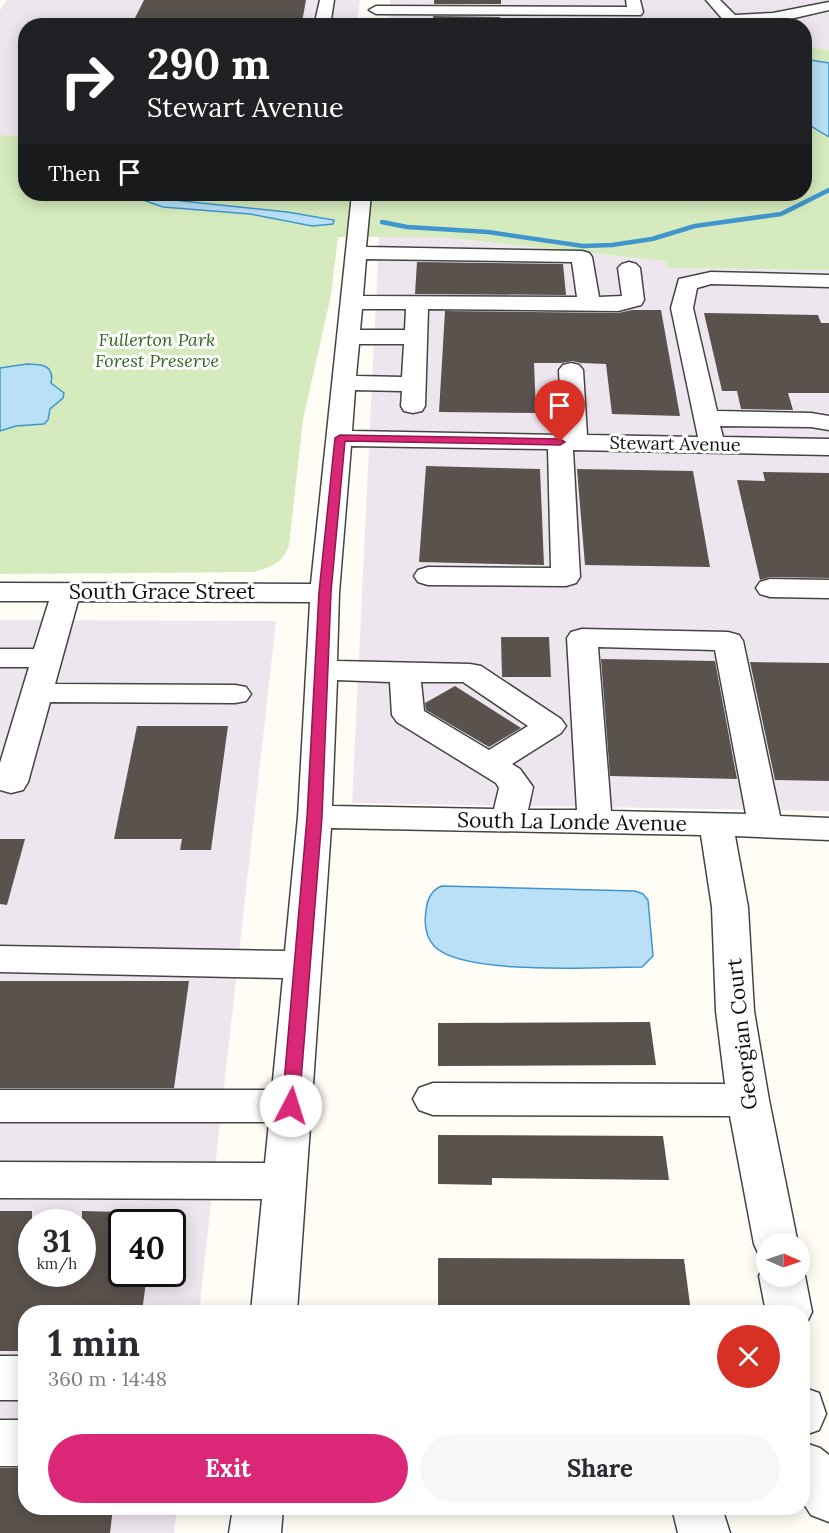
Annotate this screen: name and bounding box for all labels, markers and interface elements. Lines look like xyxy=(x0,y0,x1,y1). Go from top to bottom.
text: 290 m xyxy=(147,37,270,91)
icon: right xyxy=(48,42,126,120)
text: Stewart Avenue xyxy=(147,90,344,124)
icon: arrive xyxy=(113,156,146,189)
text: Then xyxy=(48,159,101,187)
park label: Fullerton Park Forest Preserve xyxy=(95,328,219,372)
pin xyxy=(534,380,585,442)
icon: arrive xyxy=(543,389,576,422)
street label: Stewart Avenue xyxy=(609,431,741,456)
street label: South Grace Street xyxy=(69,578,256,605)
street label: South La Londe Avenue xyxy=(457,806,687,837)
street label: Georgian Court xyxy=(720,956,763,1111)
position arrow xyxy=(259,1074,323,1138)
speed limit sign: 40 xyxy=(108,1209,186,1287)
text: 31 xyxy=(43,1222,71,1260)
north arrow xyxy=(756,1233,810,1287)
map controls xyxy=(756,1233,810,1287)
text: km/h xyxy=(37,1254,77,1273)
text: 1 min xyxy=(48,1320,140,1366)
button: close xyxy=(717,1325,780,1388)
text: 360 m · 14:48 xyxy=(48,1366,167,1391)
button: Exit xyxy=(48,1434,408,1503)
button: Share xyxy=(420,1434,780,1503)

